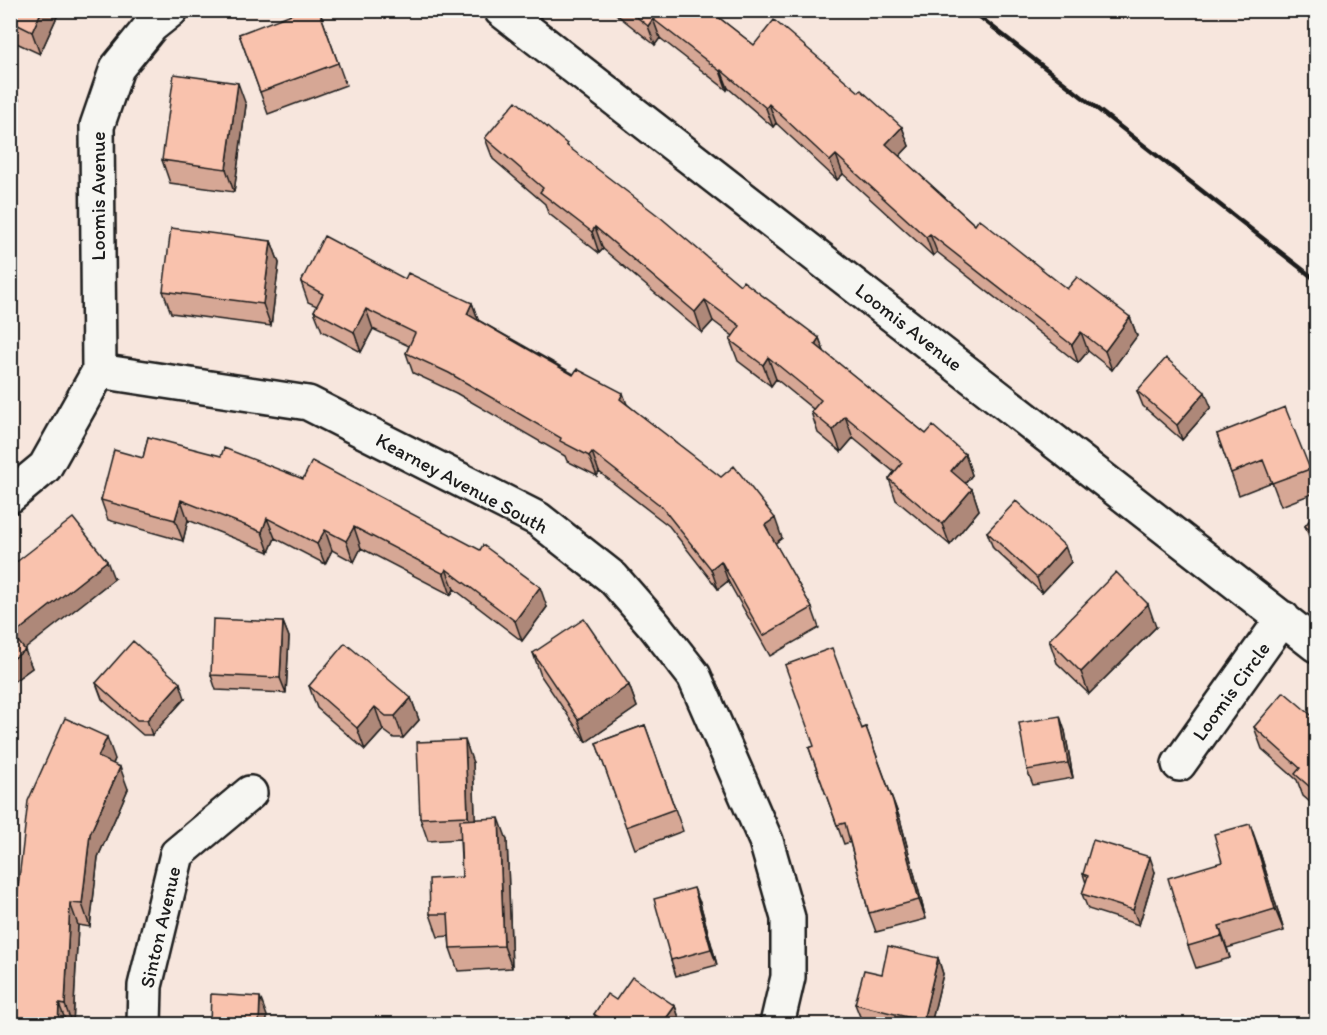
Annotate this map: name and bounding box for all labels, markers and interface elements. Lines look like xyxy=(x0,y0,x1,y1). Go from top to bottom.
street label: Loomis Avenue xyxy=(86,131,110,261)
street label: Loomis Avenue xyxy=(851,278,967,376)
street label: Kearney Avenue South xyxy=(372,427,552,539)
street label: Loomis Circle xyxy=(1187,637,1275,745)
street label: Sinton Avenue xyxy=(134,864,186,990)

